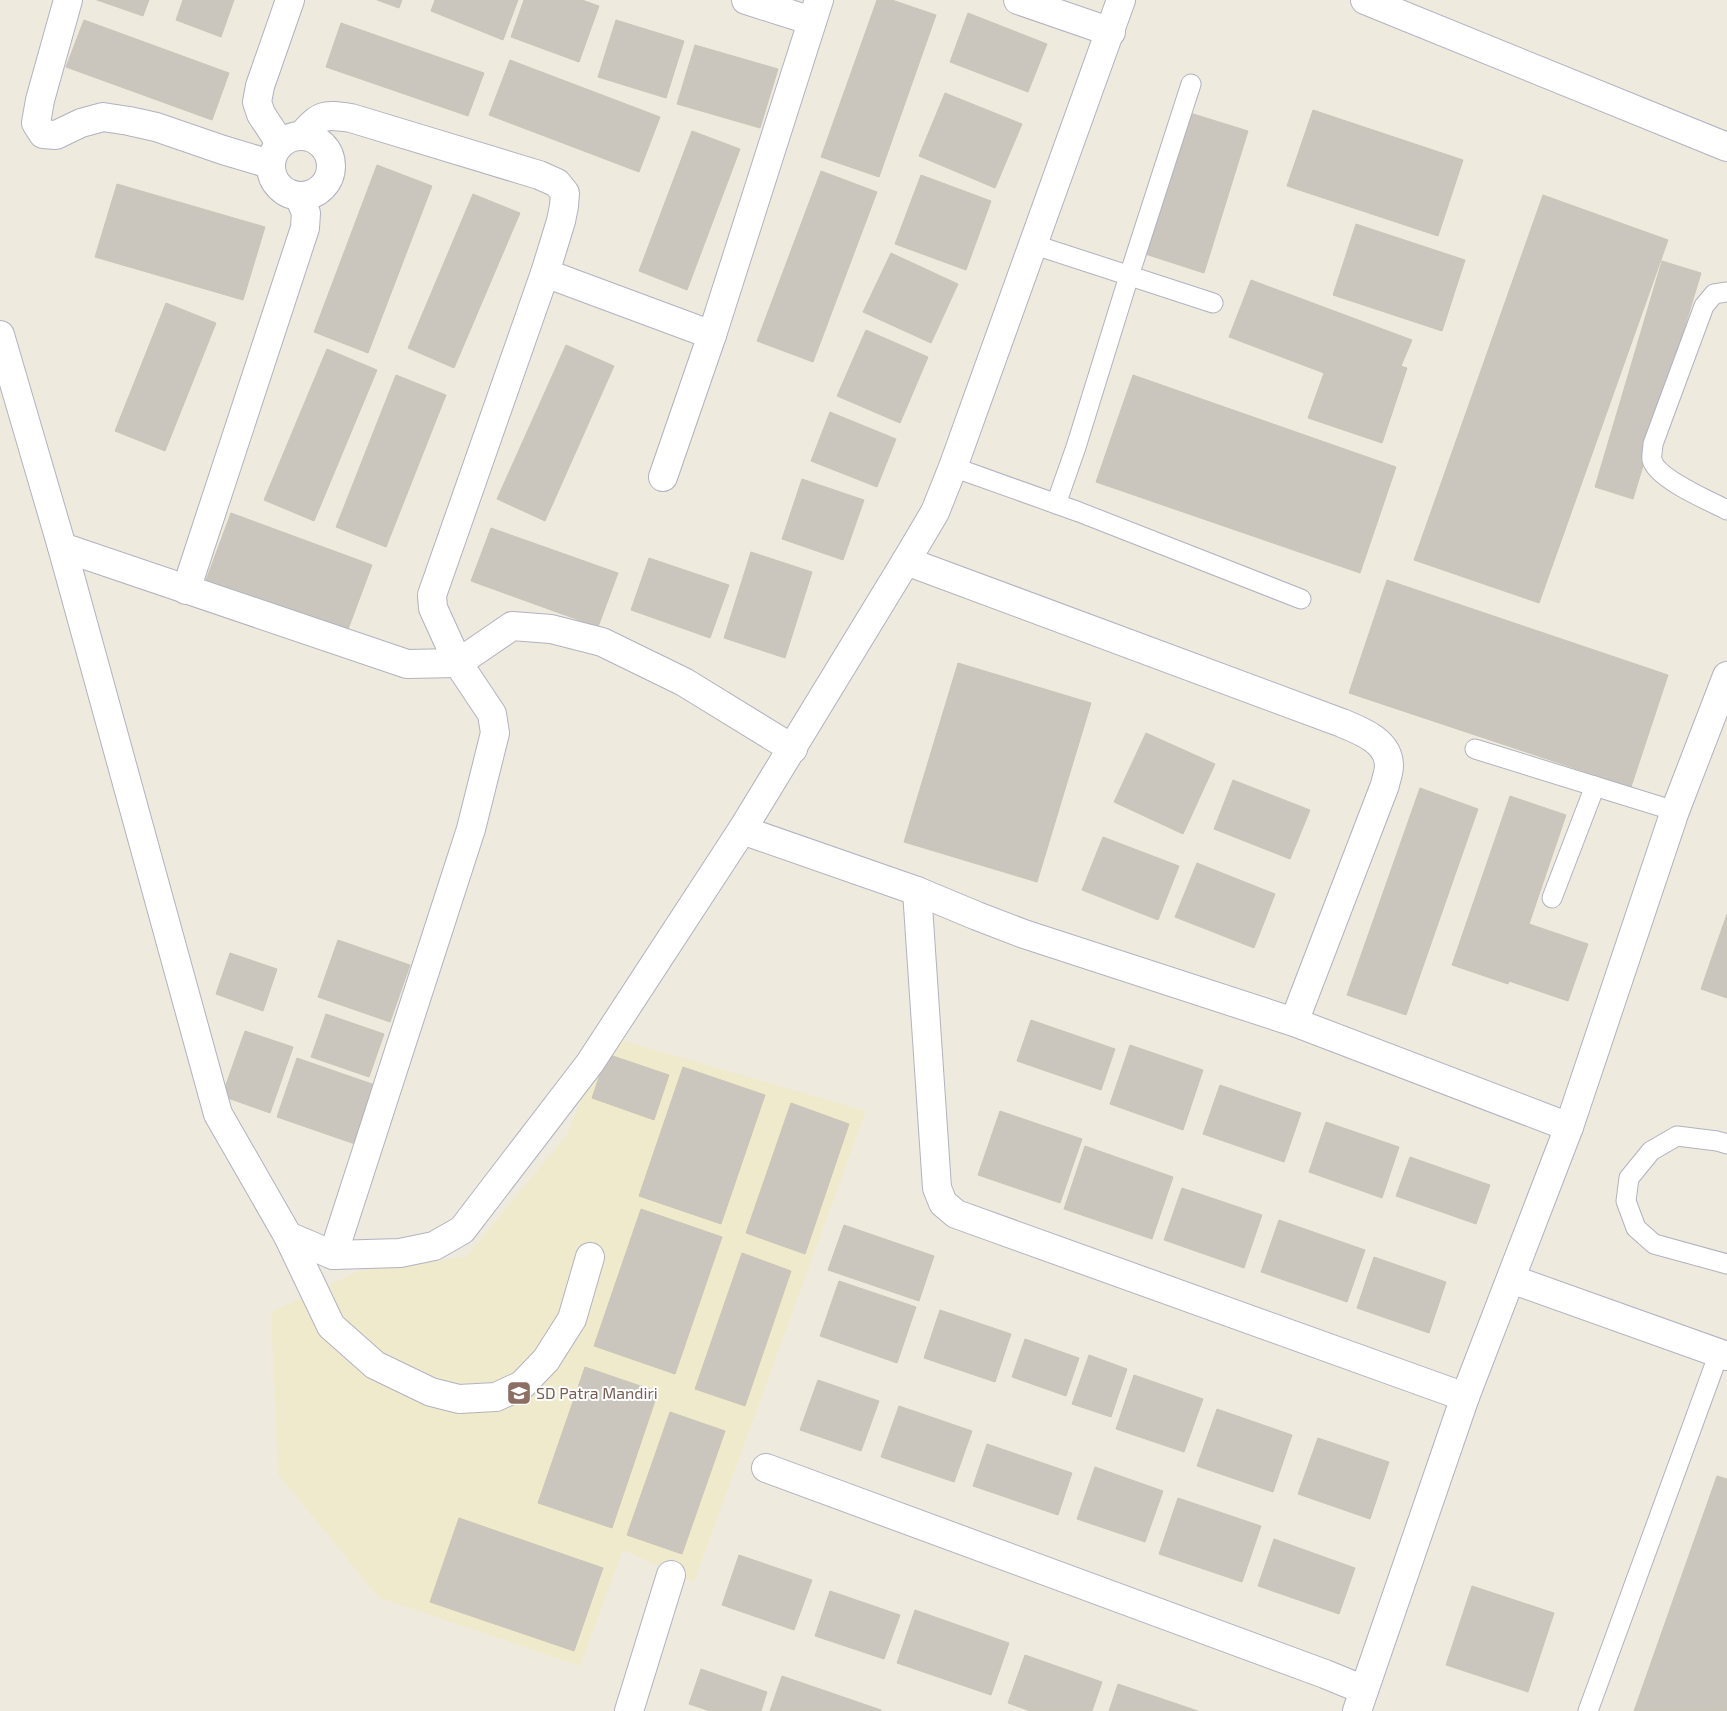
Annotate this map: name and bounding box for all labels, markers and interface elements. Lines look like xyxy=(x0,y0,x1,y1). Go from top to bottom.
school or university icon: SD Patra Mandiri xyxy=(506,1380,532,1406)
place label: SD Patra Mandiri xyxy=(536,1383,658,1402)

